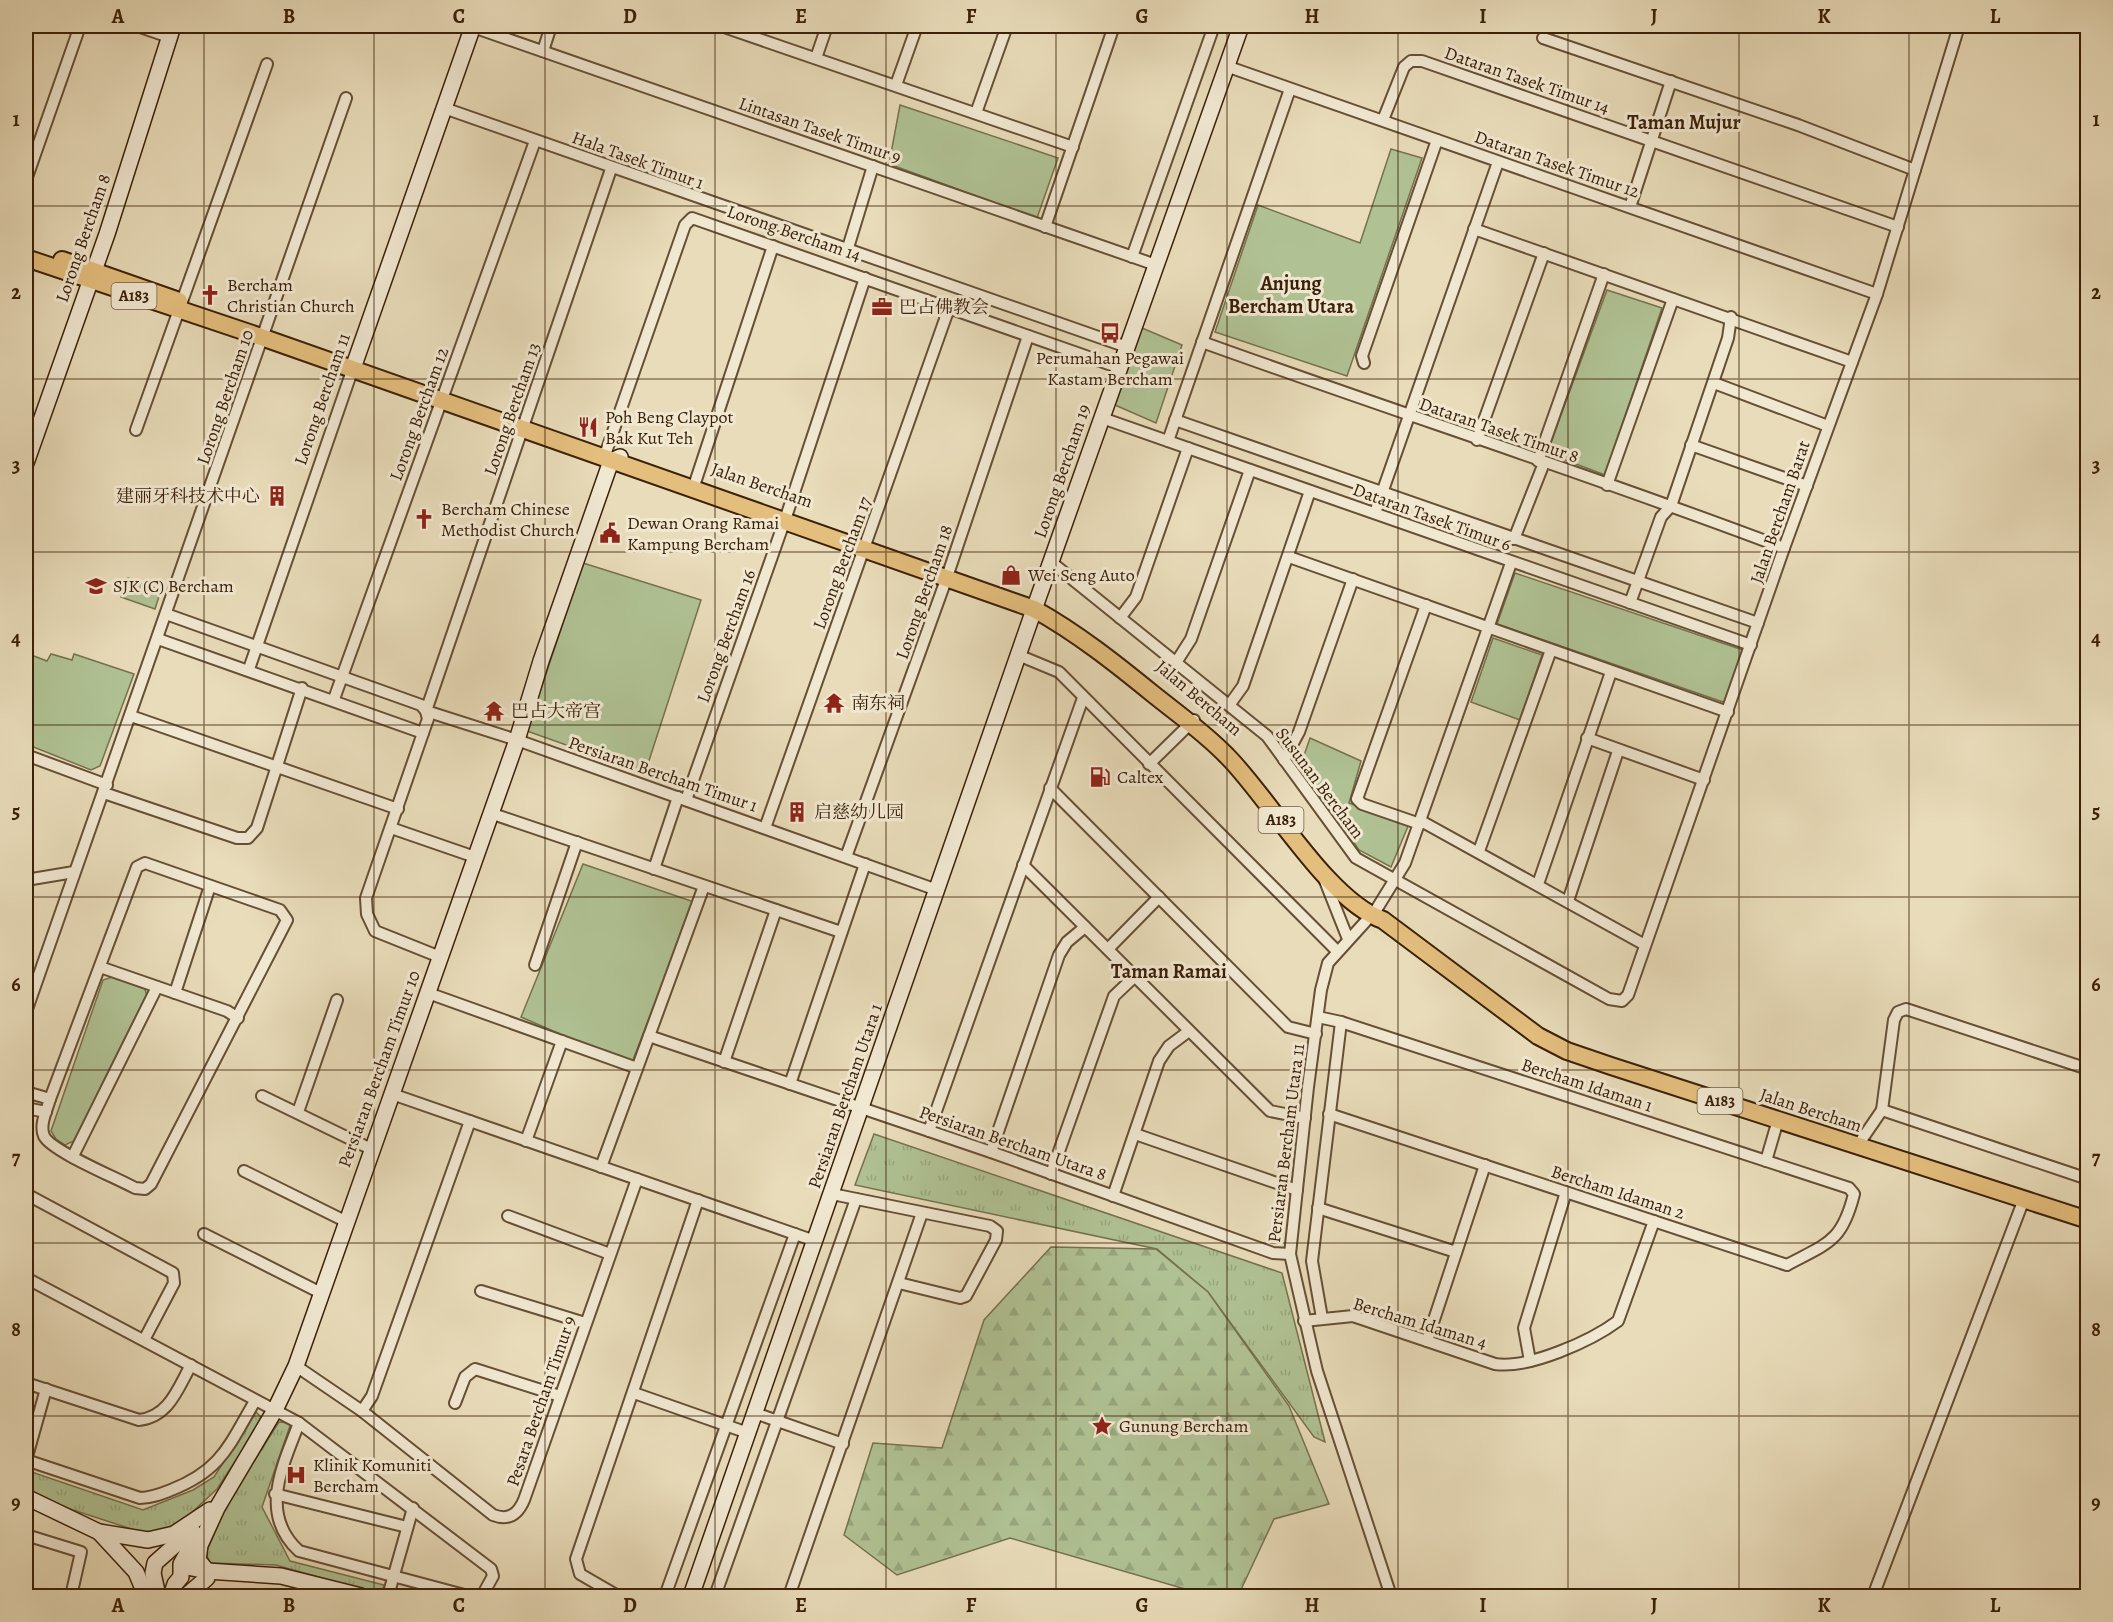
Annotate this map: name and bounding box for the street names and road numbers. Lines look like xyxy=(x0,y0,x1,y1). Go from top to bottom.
street label: Dataran Tasek Timur 14 xyxy=(1441,41,1613,119)
street label: Lintasan Tasek Timur 9 xyxy=(736,91,904,169)
street label: Dataran Tasek Timur 12 xyxy=(1471,124,1643,204)
street label: Hala Tasek Timur 1 xyxy=(569,125,707,195)
street label: Lorong Bercham 8 xyxy=(50,171,116,305)
street label: Lorong Bercham 14 xyxy=(724,199,864,267)
road number: A183 xyxy=(112,283,156,309)
street label: Lorong Bercham 10 xyxy=(191,326,259,468)
street label: Lorong Bercham 11 xyxy=(288,330,356,468)
street label: Lorong Bercham 13 xyxy=(478,339,546,479)
street label: Lorong Bercham 12 xyxy=(384,343,454,484)
street label: Dataran Tasek Timur 8 xyxy=(1416,391,1582,469)
street label: Lorong Bercham 19 xyxy=(1028,401,1096,541)
street label: Jalan Bercham Barat xyxy=(1744,437,1816,587)
street label: Jalan Bercham xyxy=(708,456,816,514)
street label: Dataran Tasek Timur 6 xyxy=(1349,477,1515,557)
street label: Lorong Bercham 17 xyxy=(807,493,877,633)
street label: Lorong Bercham 18 xyxy=(890,522,958,662)
street label: Lorong Bercham 16 xyxy=(691,566,761,706)
street label: Jalan Bercham xyxy=(1151,655,1247,741)
street label: Susunan Bercham xyxy=(1270,722,1370,844)
street label: Persiaran Bercham Timur 1 xyxy=(565,730,761,818)
road number: A183 xyxy=(1258,807,1304,833)
street label: Persiaran Bercham Timur 10 xyxy=(332,967,426,1171)
street label: Persiaran Bercham Utara 1 xyxy=(802,1000,888,1192)
street label: Persiaran Bercham Utara 11 xyxy=(1262,1042,1310,1244)
street label: Bercham Idaman 1 xyxy=(1518,1052,1656,1118)
street label: Jalan Bercham xyxy=(1757,1082,1865,1138)
road number: A183 xyxy=(1698,1088,1742,1114)
street label: Persiaran Bercham Utara 8 xyxy=(916,1100,1110,1186)
street label: Bercham Idaman 2 xyxy=(1548,1159,1688,1225)
street label: Bercham Idaman 4 xyxy=(1350,1291,1490,1355)
street label: Pesara Bercham Timur 9 xyxy=(501,1313,581,1489)

